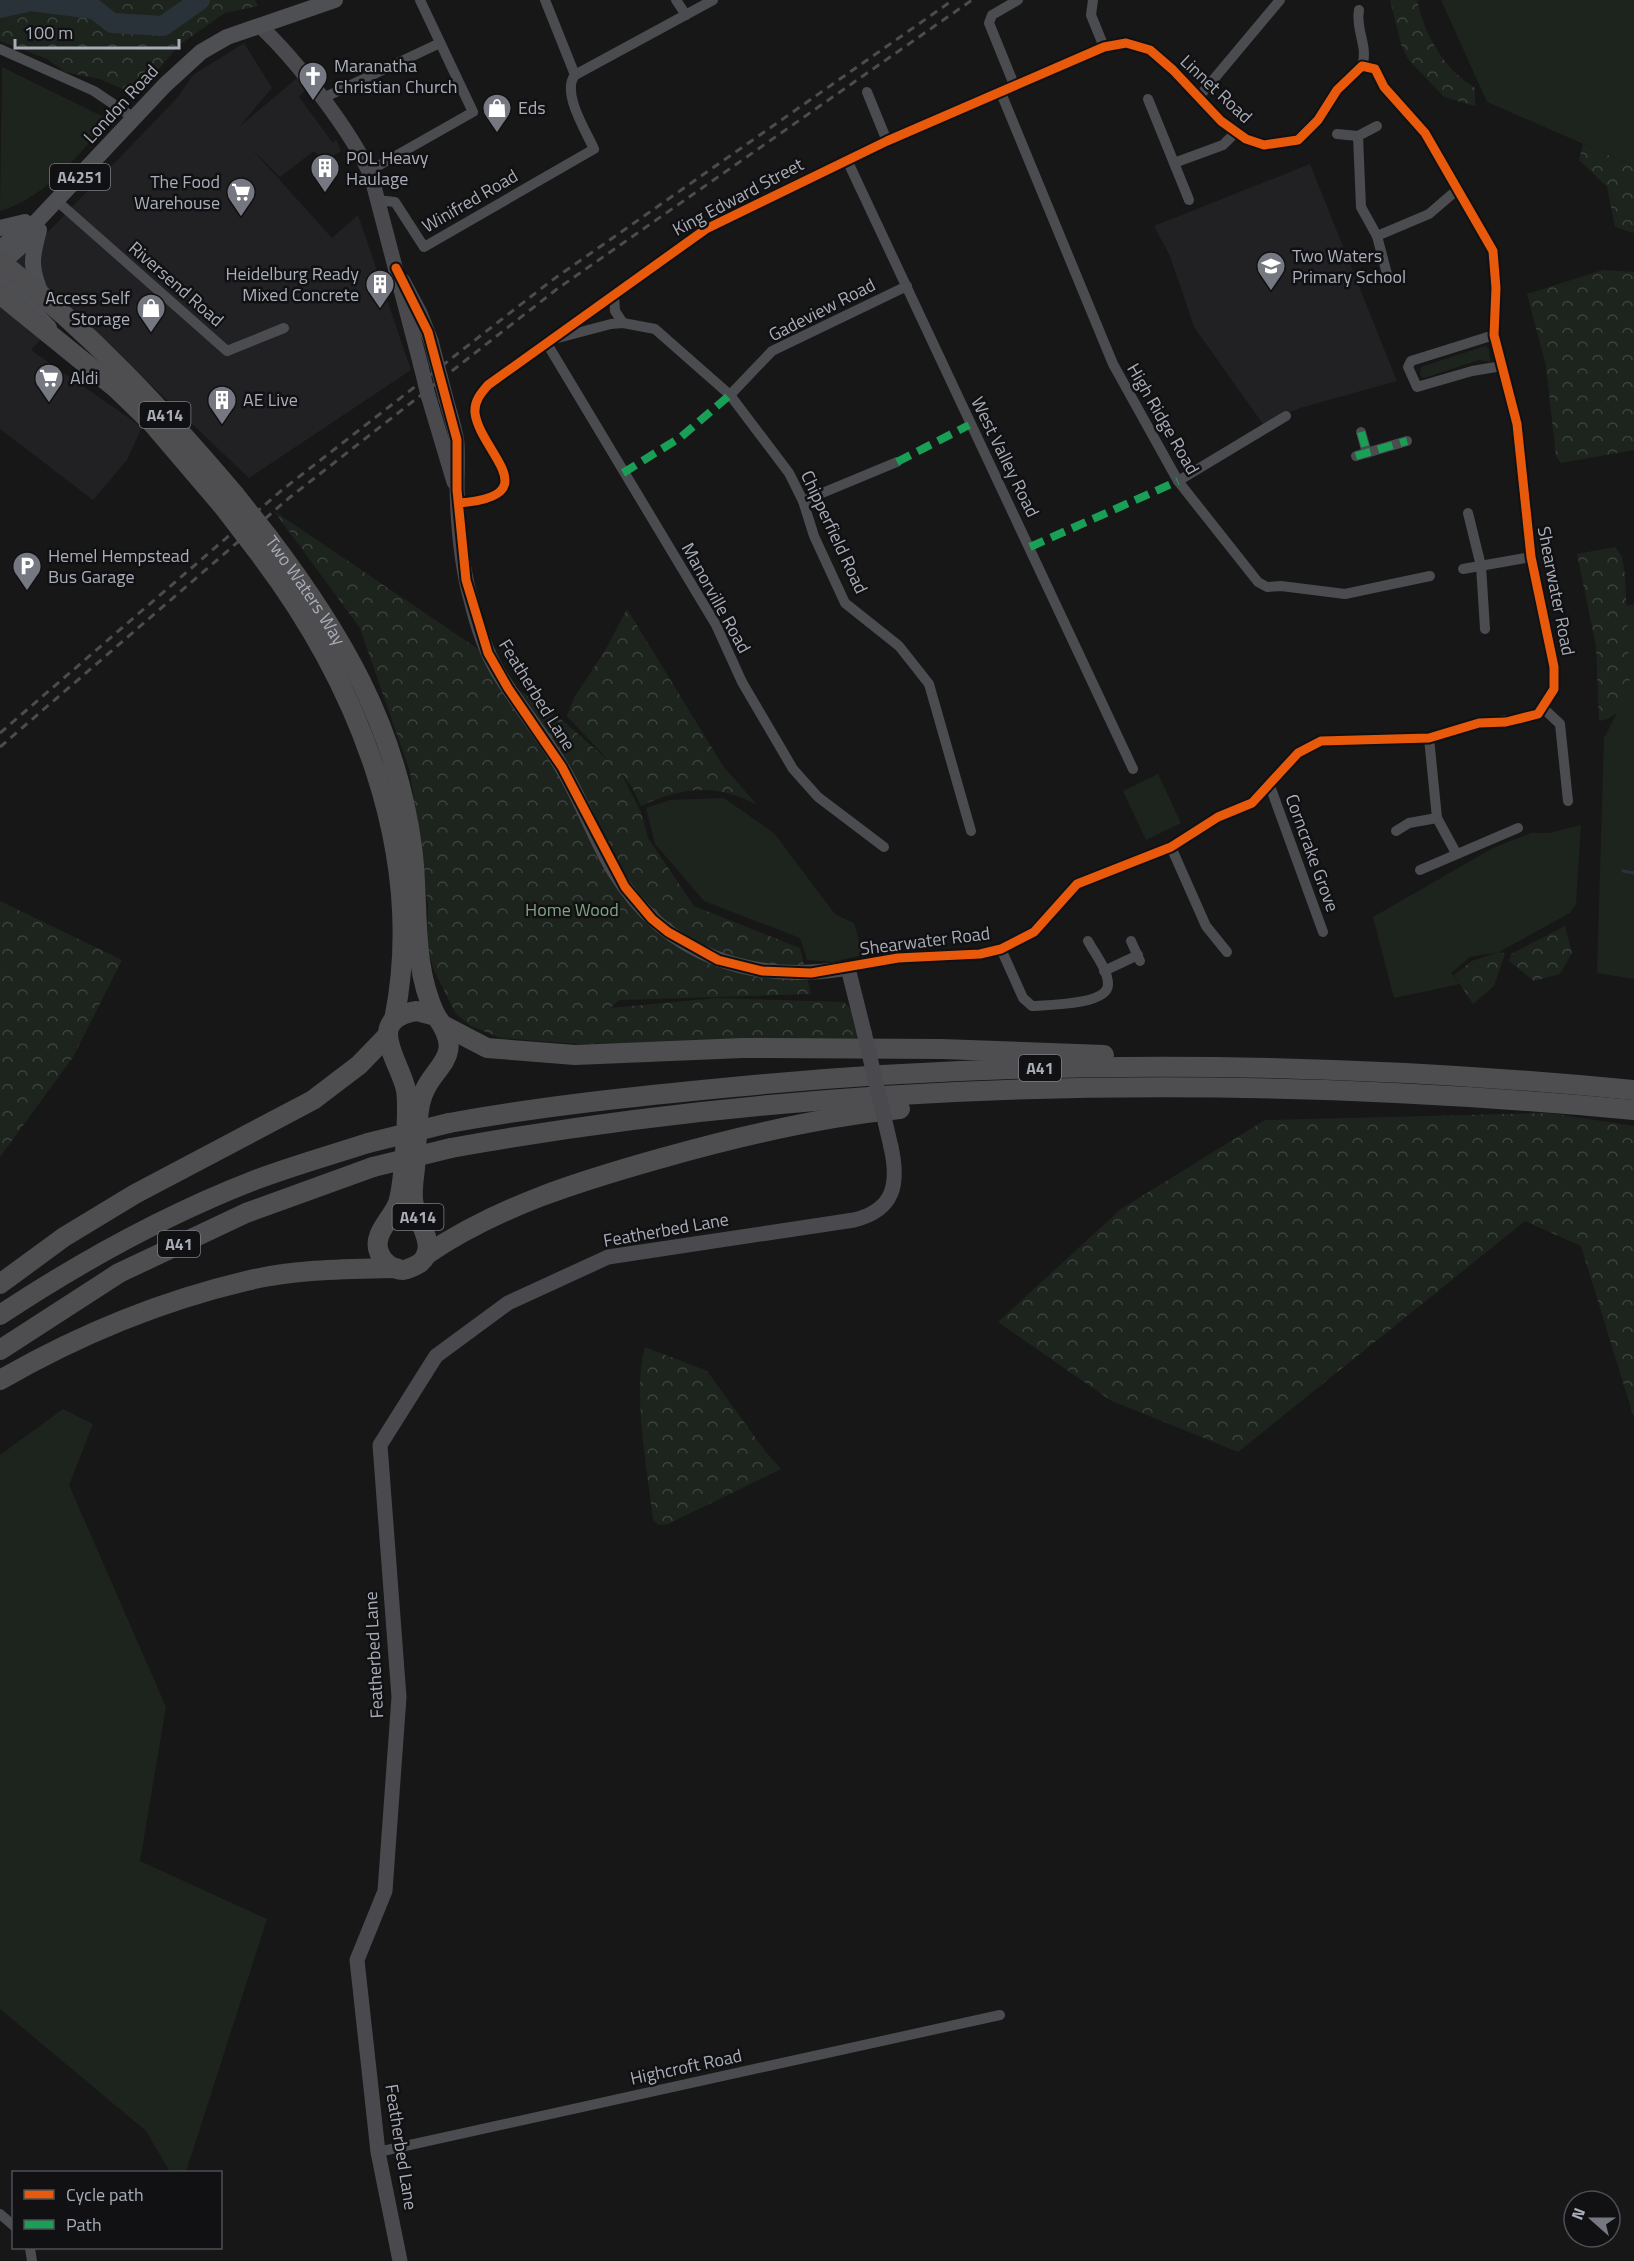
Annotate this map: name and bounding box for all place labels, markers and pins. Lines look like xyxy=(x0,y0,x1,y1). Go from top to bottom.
place label: Maranatha Christian Church xyxy=(334,52,457,100)
church icon: Maranatha Christian Church xyxy=(297,60,329,102)
shop icon: Eds xyxy=(481,92,513,134)
place label: Eds xyxy=(518,94,546,121)
place label: POL Heavy Haulage xyxy=(346,144,429,192)
building icon: POL Heavy Haulage xyxy=(309,152,341,194)
place label: The Food Warehouse xyxy=(134,168,220,216)
supermarket icon: The Food Warehouse xyxy=(225,176,257,218)
place label: Two Waters Primary School xyxy=(1292,242,1406,290)
school or university icon: Two Waters Primary School xyxy=(1255,250,1287,292)
place label: Heidelburg Ready Mixed Concrete xyxy=(226,260,359,308)
building icon: Heidelburg Ready Mixed Concrete xyxy=(364,268,396,310)
place label: Access Self Storage xyxy=(45,284,130,332)
shop icon: Access Self Storage xyxy=(135,292,167,334)
supermarket icon: Aldi xyxy=(33,362,65,404)
place label: Aldi xyxy=(70,364,98,391)
building icon: AE Live xyxy=(206,384,238,426)
place label: AE Live xyxy=(243,386,298,413)
place label: Hemel Hempstead Bus Garage xyxy=(48,542,189,590)
parking icon: Hemel Hempstead Bus Garage xyxy=(11,550,43,592)

